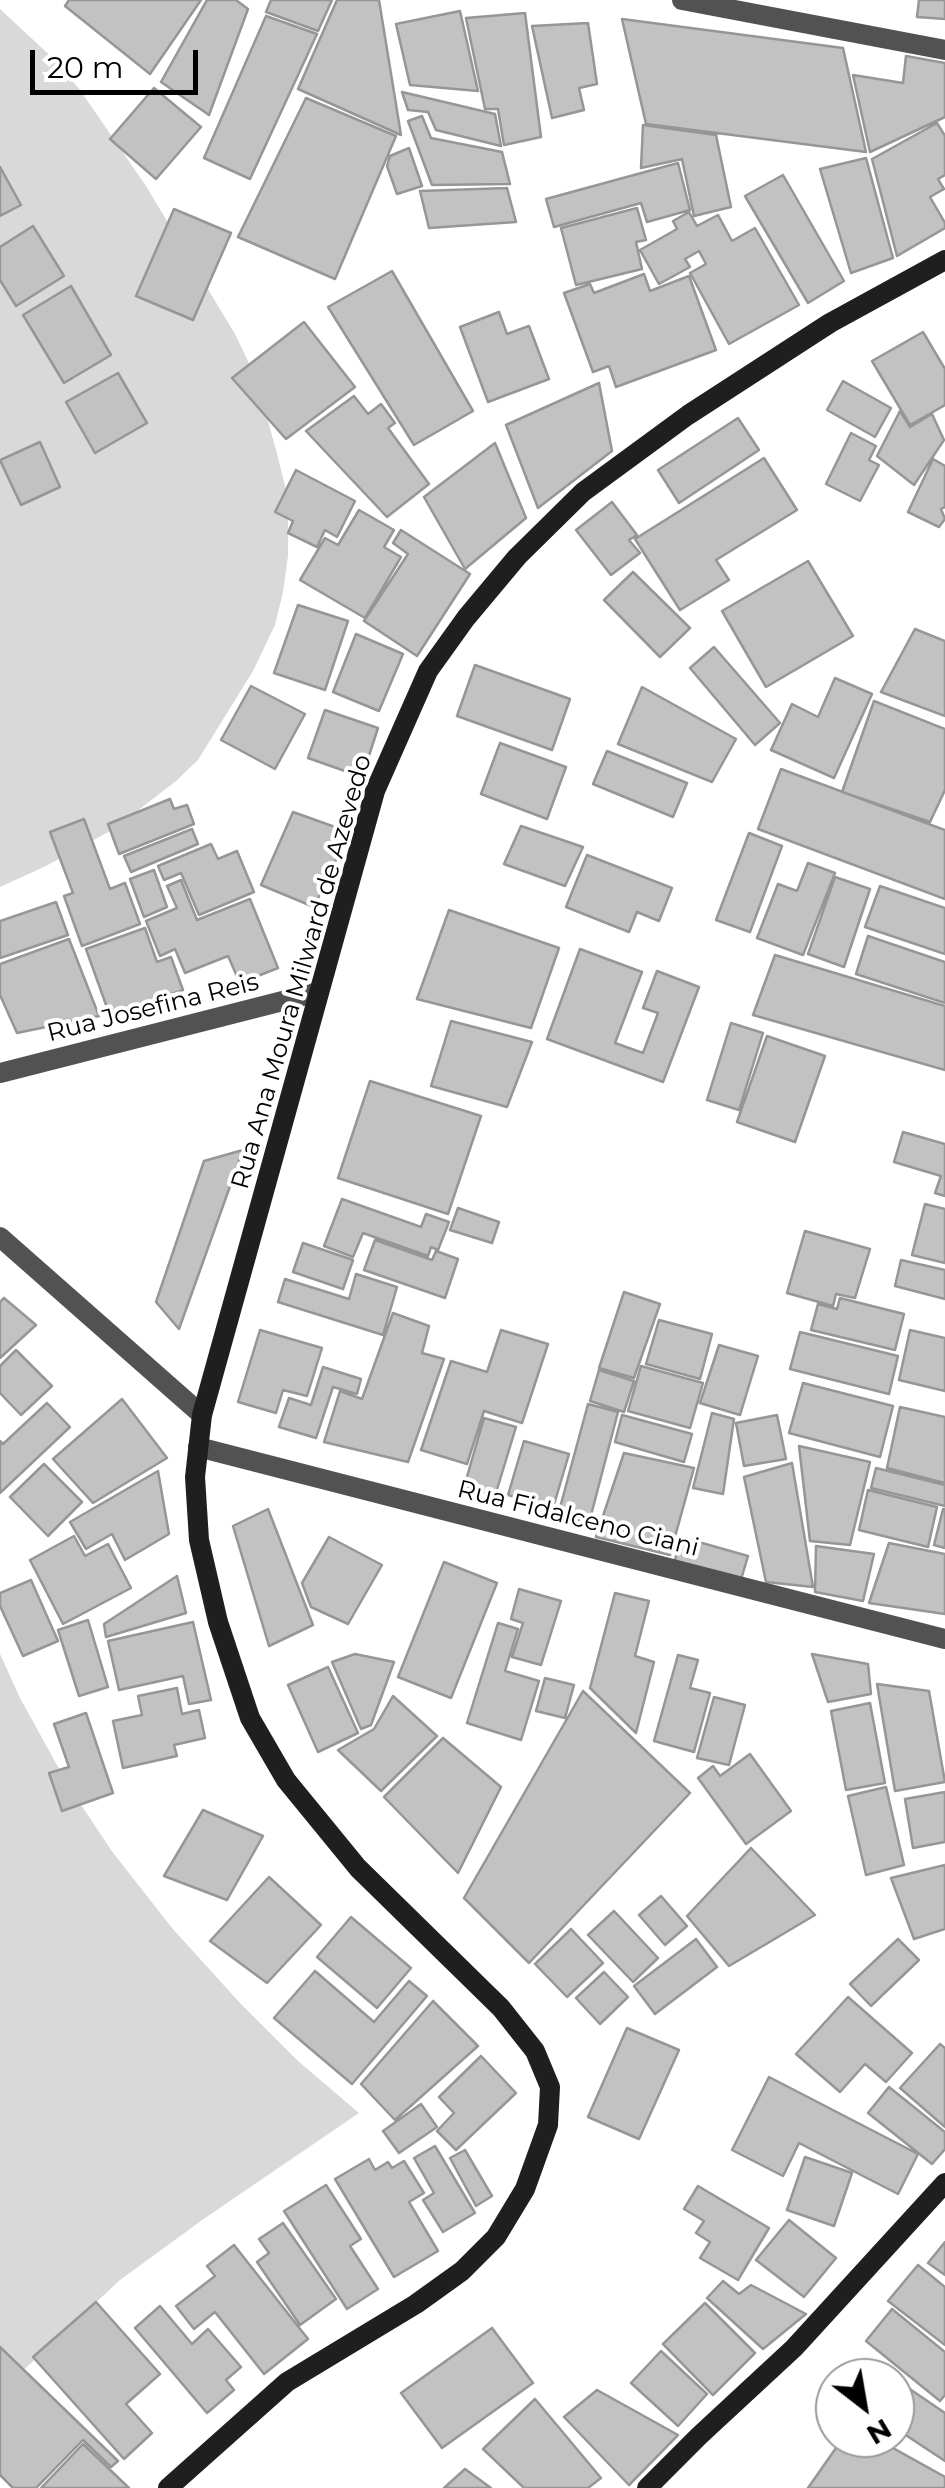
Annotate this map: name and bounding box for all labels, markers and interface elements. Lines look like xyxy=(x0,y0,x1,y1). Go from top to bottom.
scale bar xyxy=(35,30,202,92)
text: 20 m xyxy=(47,49,124,86)
street label: Rua Ana Moura Milward de Azevedo xyxy=(225,751,379,1193)
street label: Rua Josefina Reis xyxy=(44,967,262,1049)
street label: Rua Fidalceno Ciani xyxy=(454,1474,702,1564)
north arrow xyxy=(815,2358,915,2458)
text: N xyxy=(861,2412,898,2452)

